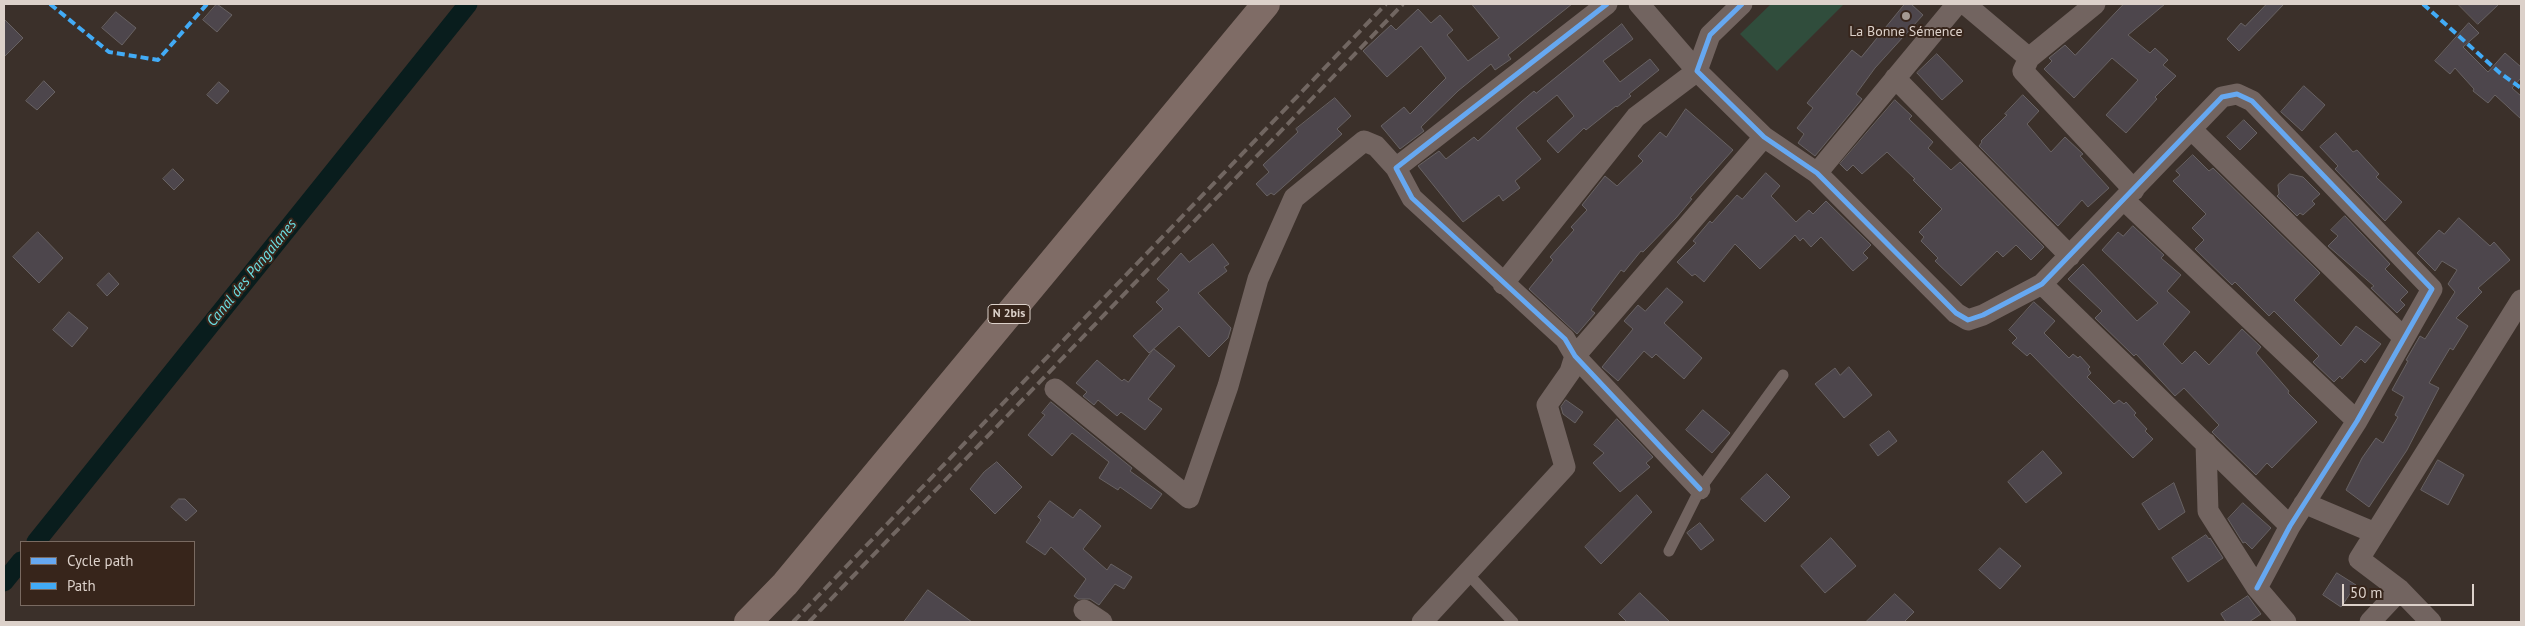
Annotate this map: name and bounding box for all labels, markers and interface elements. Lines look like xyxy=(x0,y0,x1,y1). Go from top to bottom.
marker: La Bonne Sémence xyxy=(1900,10,1912,22)
place label: La Bonne Sémence xyxy=(1849,24,1963,40)
water label: Canal des Pangalanes xyxy=(203,216,301,330)
road number: N 2bis xyxy=(988,304,1030,324)
legend xyxy=(20,541,195,606)
text: Cycle path xyxy=(67,551,133,570)
scale bar xyxy=(2345,574,2478,606)
text: Path xyxy=(67,576,96,595)
text: 50 m xyxy=(2350,583,2383,602)

